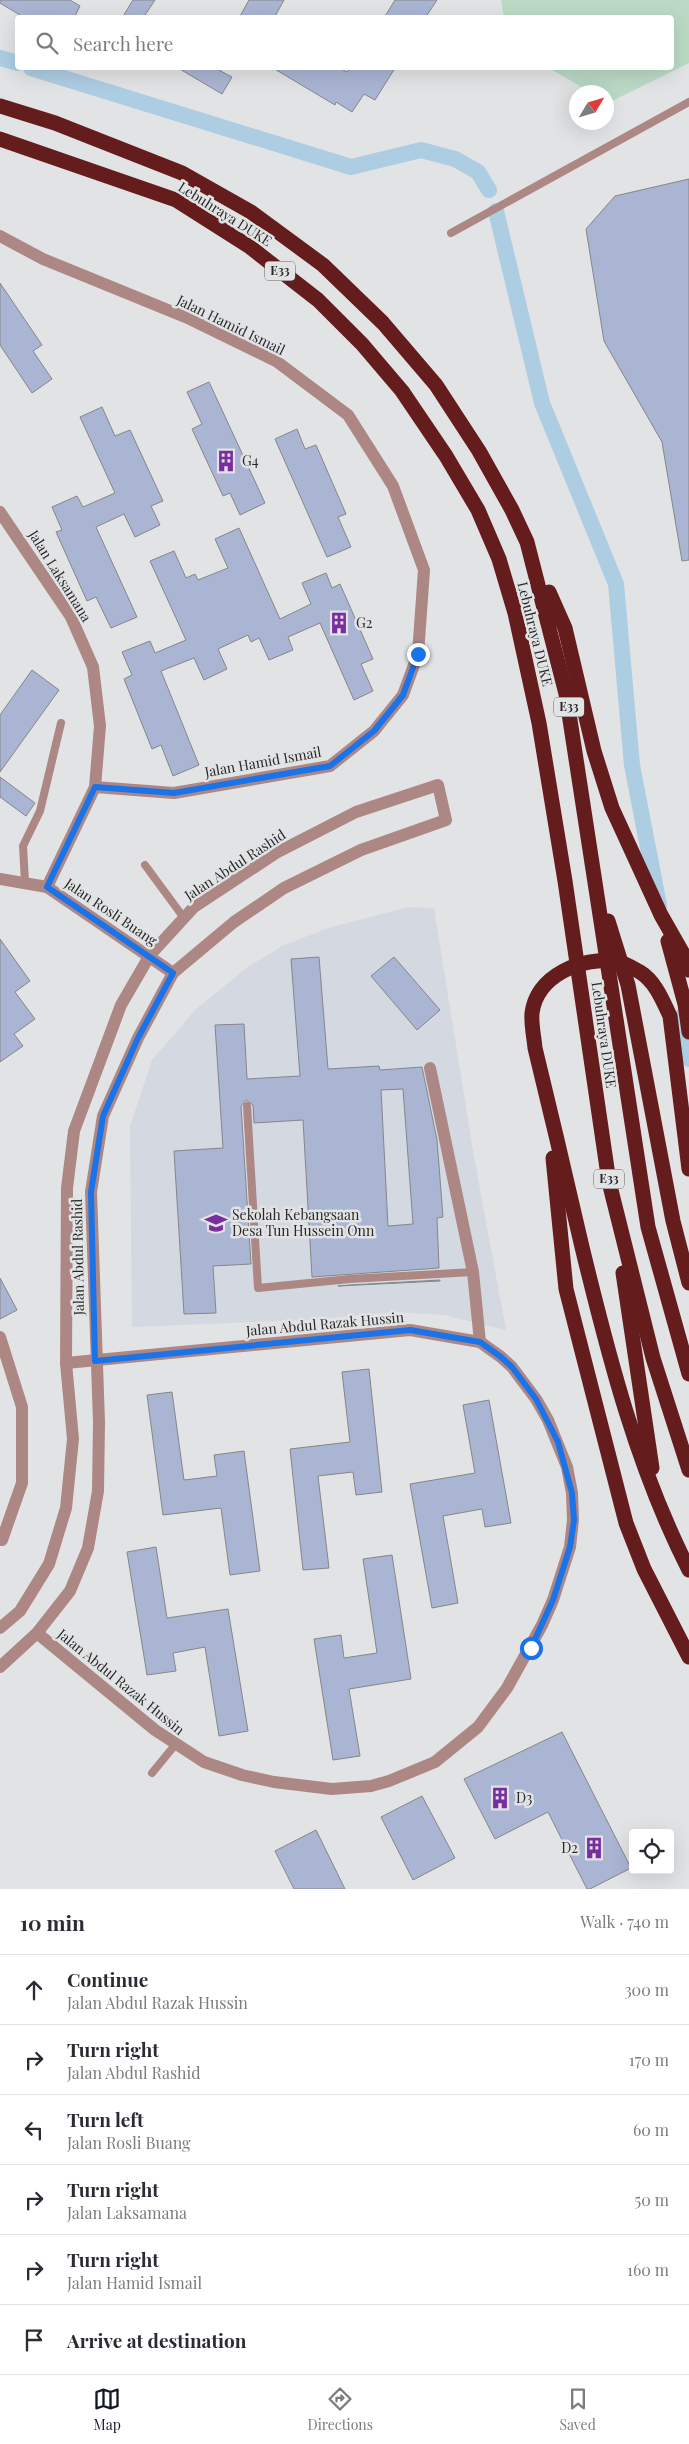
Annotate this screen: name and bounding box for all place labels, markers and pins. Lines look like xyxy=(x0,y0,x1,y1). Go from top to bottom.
building icon: G4 xyxy=(213,448,239,474)
place label: G4 xyxy=(242,451,259,470)
building icon: G2 xyxy=(326,610,352,636)
place label: G2 xyxy=(356,613,373,632)
place label: Sekolah Kebangsaan Desa Tun Hussein Onn xyxy=(232,1205,375,1240)
school or university icon: Sekolah Kebangsaan Desa Tun Hussein Onn xyxy=(203,1210,229,1236)
building icon: D3 xyxy=(487,1785,513,1811)
place label: D3 xyxy=(516,1788,532,1807)
building icon: D2 xyxy=(581,1835,607,1861)
place label: D2 xyxy=(561,1838,578,1857)

